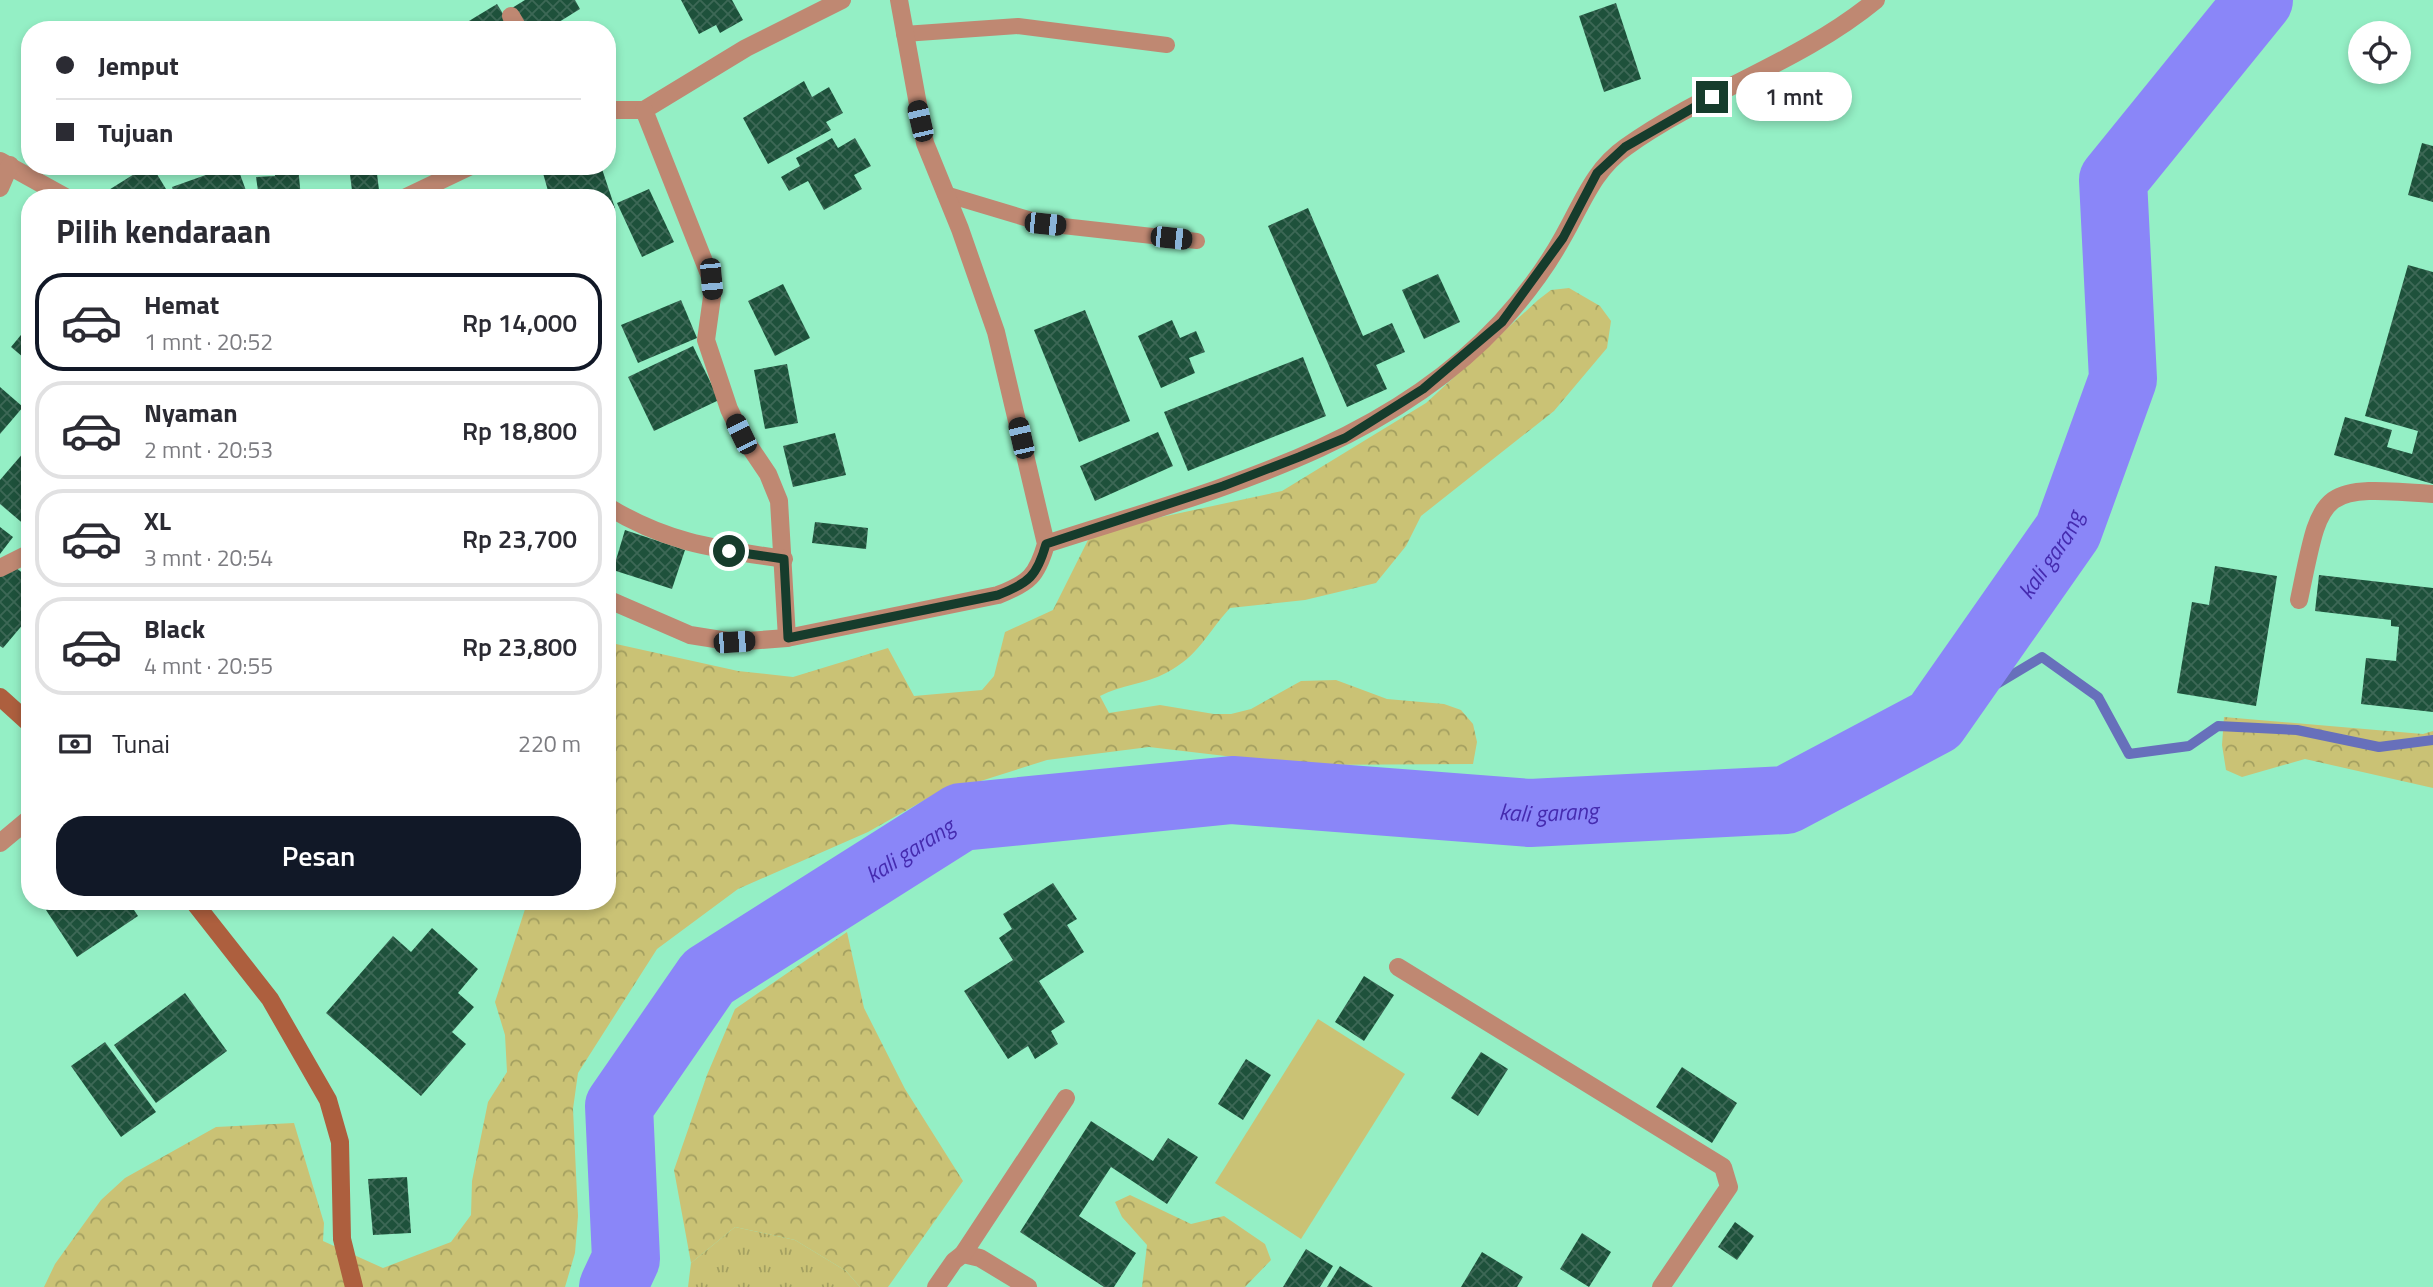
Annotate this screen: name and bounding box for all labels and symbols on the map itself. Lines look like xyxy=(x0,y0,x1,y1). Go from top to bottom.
callout: 1 mnt xyxy=(1736,72,1852,122)
route end xyxy=(1696,81,1728,113)
car xyxy=(906,98,935,144)
car xyxy=(1024,211,1067,237)
car xyxy=(1150,225,1193,251)
car xyxy=(699,257,724,301)
car xyxy=(723,411,760,457)
car xyxy=(1007,415,1036,461)
water label: kali garang xyxy=(2008,504,2092,606)
route start xyxy=(713,535,745,567)
car xyxy=(713,630,756,654)
water label: kali garang xyxy=(1498,792,1601,831)
water label: kali garang xyxy=(858,807,963,891)

